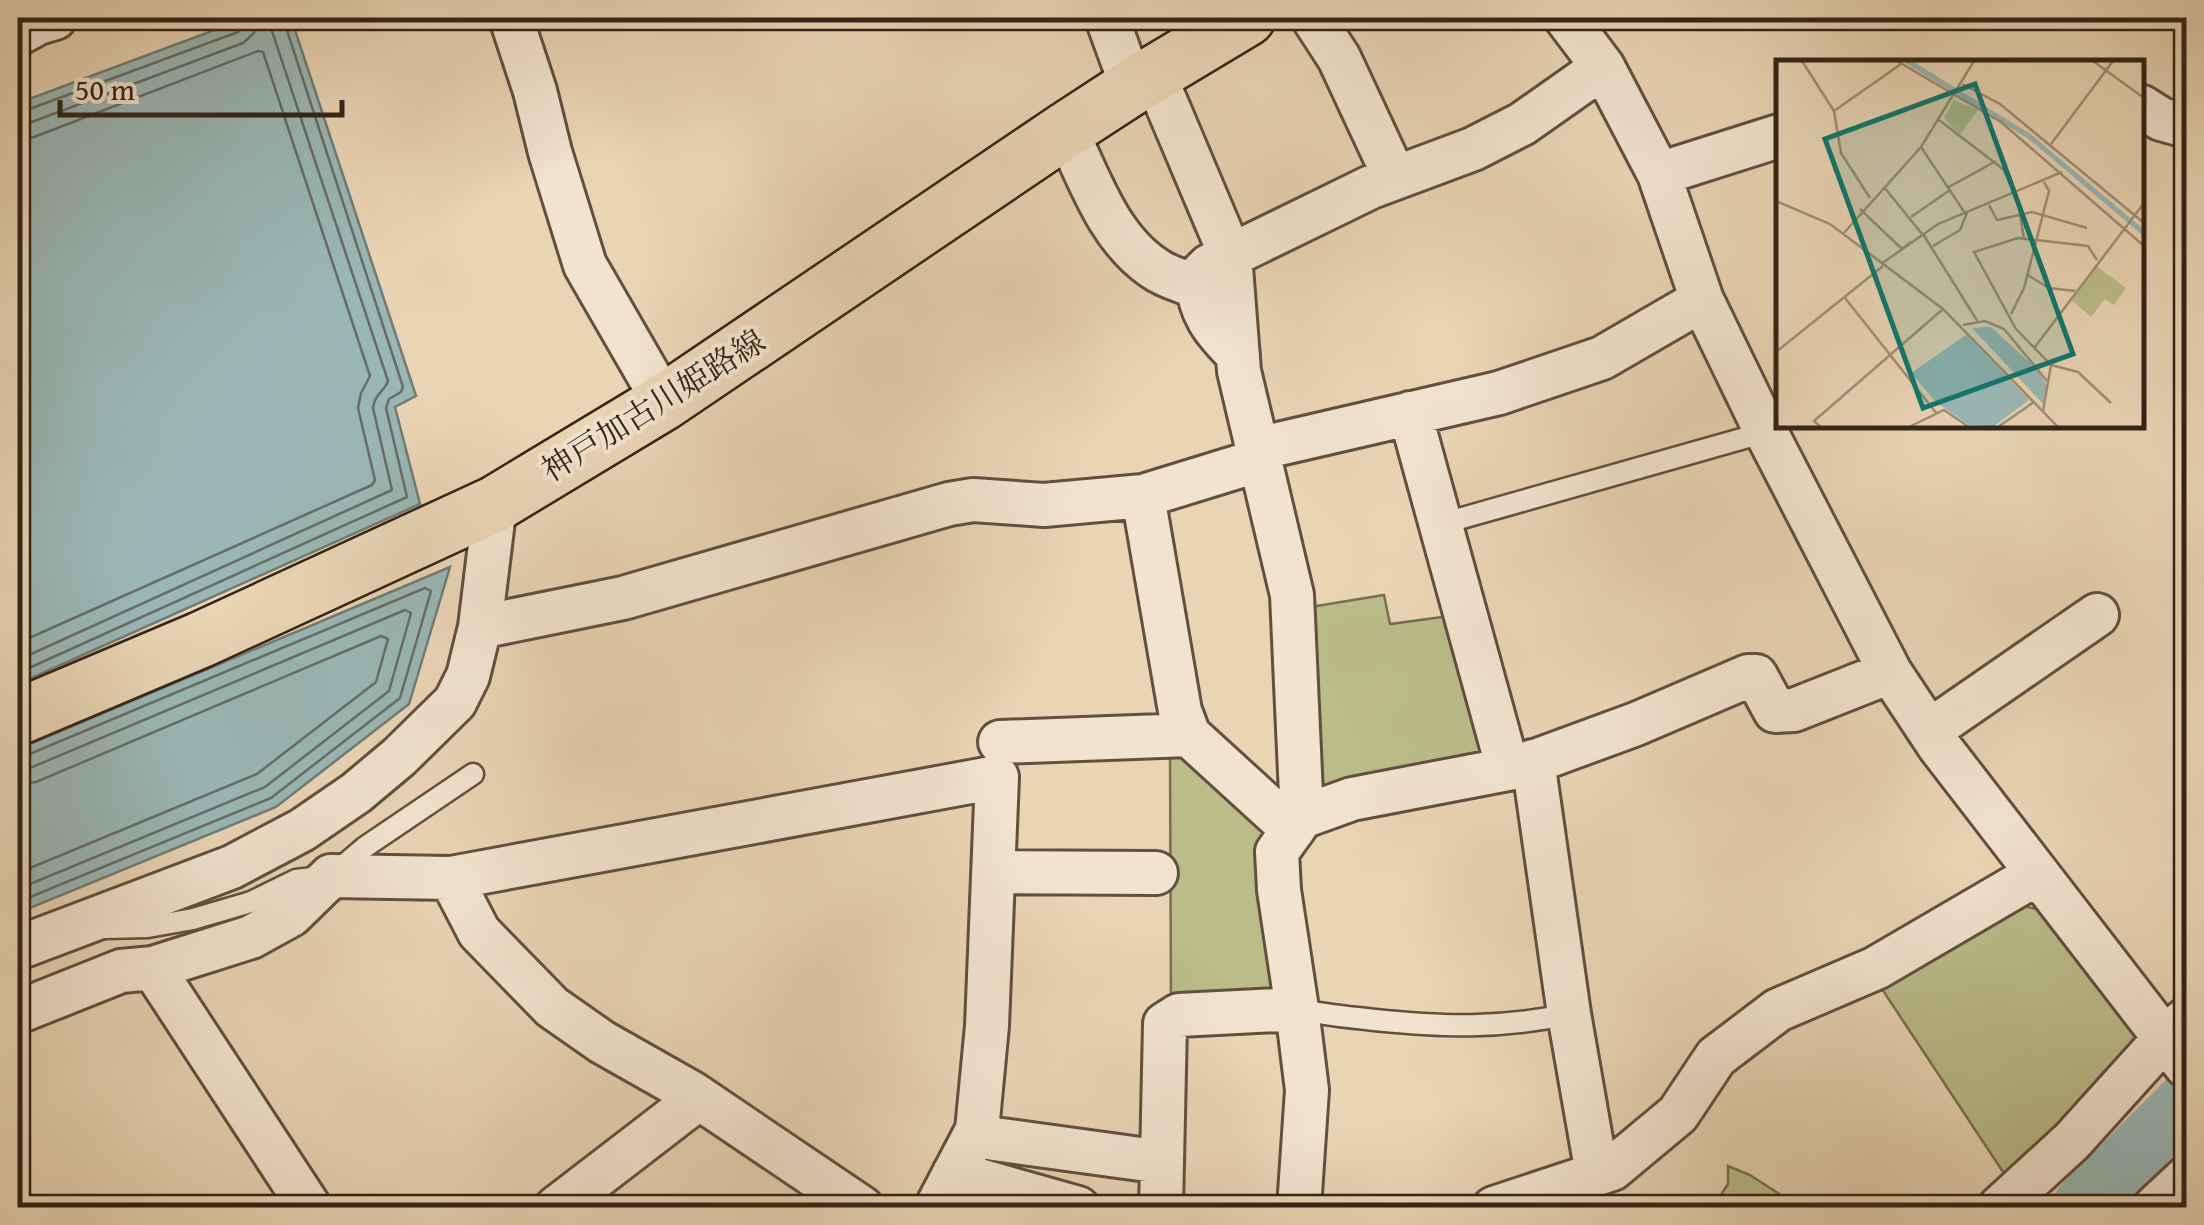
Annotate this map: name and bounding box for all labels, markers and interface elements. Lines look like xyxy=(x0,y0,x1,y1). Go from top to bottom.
scale bar xyxy=(60,55,342,117)
inset map xyxy=(1776,60,2144,428)
text: 50 m xyxy=(75,67,135,111)
street label: 神戸加古川姫路線 xyxy=(532,317,774,493)

